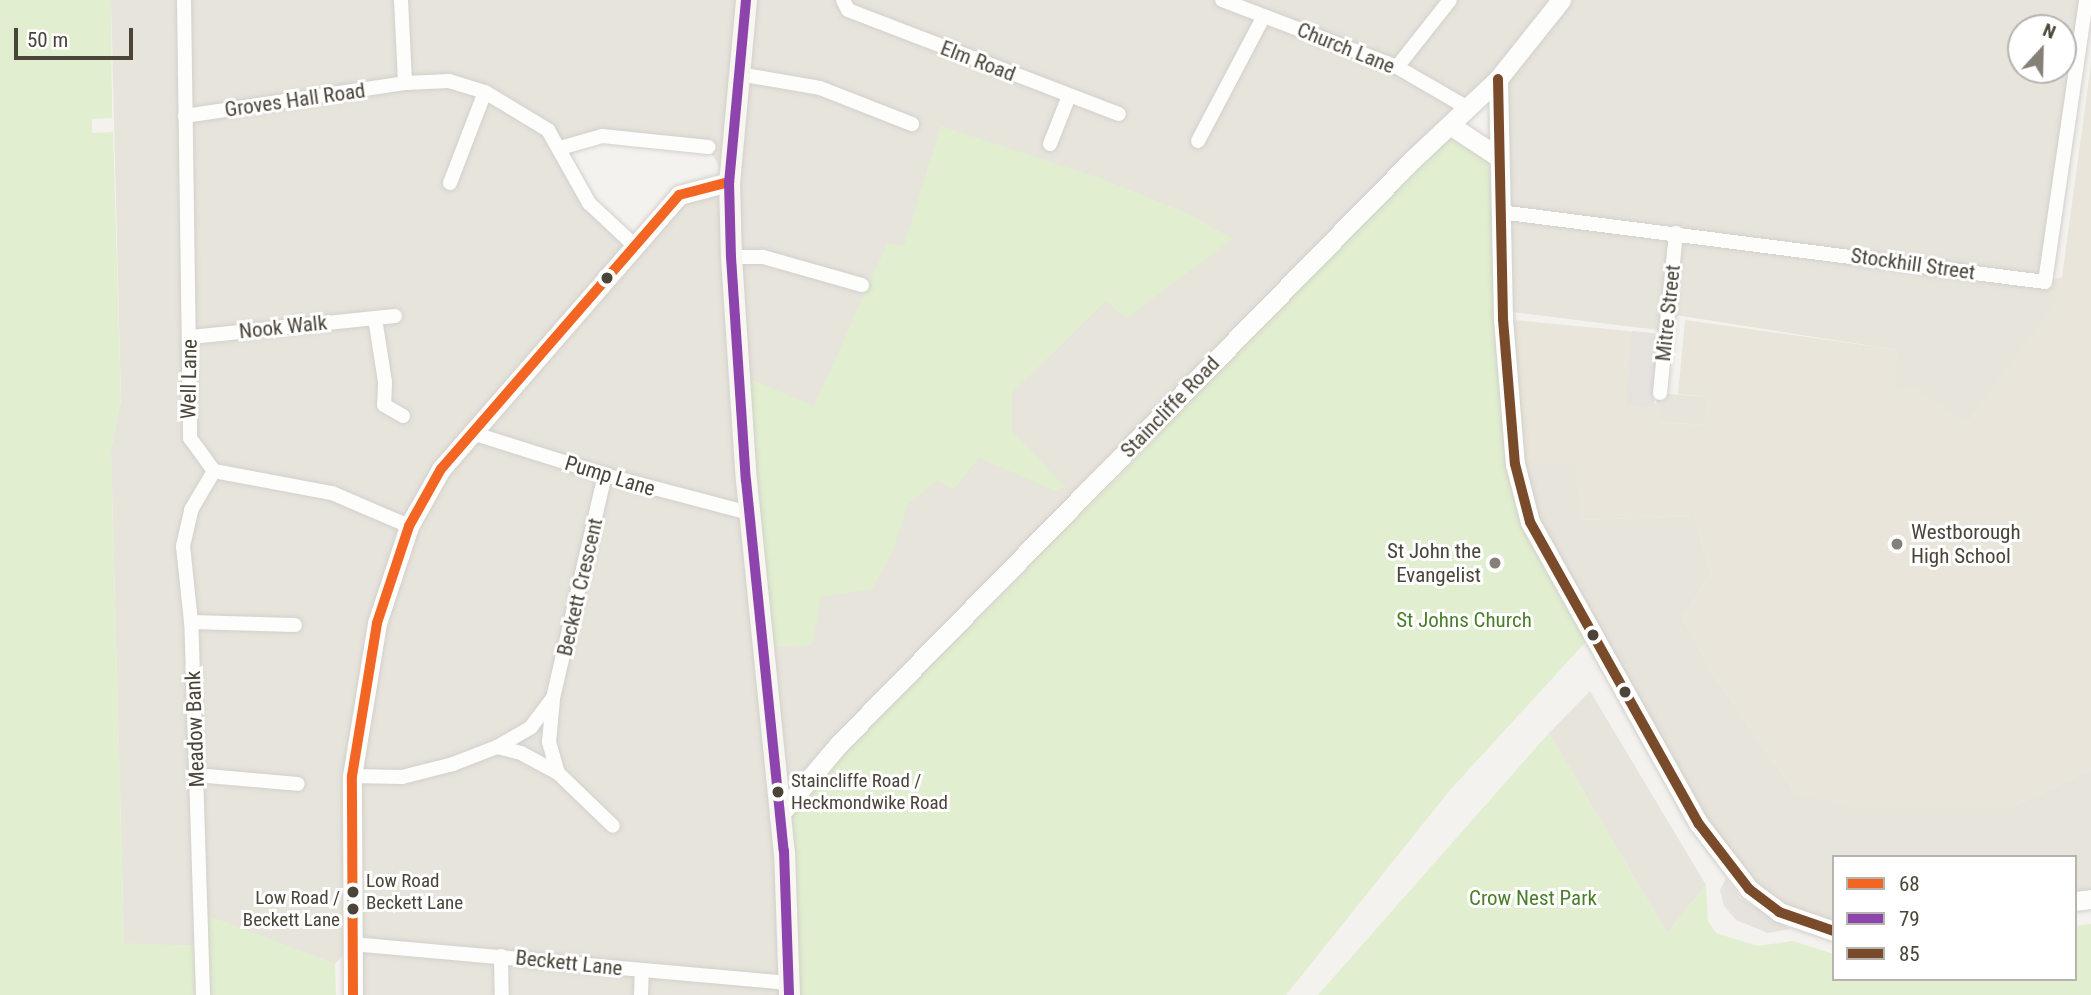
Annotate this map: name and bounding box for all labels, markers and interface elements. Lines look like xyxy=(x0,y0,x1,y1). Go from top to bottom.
scale bar xyxy=(18,14,136,58)
north arrow xyxy=(2007,14,2077,84)
street label: Church Lane xyxy=(1293,17,1399,79)
text: N xyxy=(2040,18,2059,44)
text: 50 m xyxy=(27,28,68,52)
street label: Elm Road xyxy=(937,35,1019,87)
street label: Groves Hall Road xyxy=(223,78,367,122)
street label: Stockhill Street xyxy=(1849,243,1977,285)
street label: Mitre Street xyxy=(1650,263,1686,363)
unlabelled marker xyxy=(600,271,614,285)
street label: Nook Walk xyxy=(238,310,328,344)
street label: Well Lane xyxy=(176,339,202,419)
street label: Staincliffe Road xyxy=(1115,351,1225,463)
street label: Pump Lane xyxy=(562,450,658,502)
street label: Beckett Crescent xyxy=(552,516,608,658)
place label: Westborough High School xyxy=(1911,519,2021,569)
marker: Westborough High School xyxy=(1889,536,1905,552)
place label: St John the Evangelist xyxy=(1387,538,1481,588)
marker: St John the Evangelist xyxy=(1487,555,1503,571)
park label: St Johns Church xyxy=(1396,607,1532,633)
unlabelled marker xyxy=(1586,628,1600,642)
street label: Meadow Bank xyxy=(180,670,210,788)
unlabelled marker xyxy=(1618,685,1632,699)
place label: Staincliffe Road / Heckmondwike Road xyxy=(791,770,948,814)
marker: Staincliffe Road / Heckmondwike Road xyxy=(771,785,785,799)
legend xyxy=(1832,855,2077,981)
place label: Low Road Beckett Lane xyxy=(366,870,463,914)
text: 68 xyxy=(1899,872,1920,896)
marker: Low Road Beckett Lane xyxy=(346,885,360,899)
park label: Crow Nest Park xyxy=(1469,885,1597,911)
place label: Low Road / Beckett Lane xyxy=(243,887,340,931)
marker: Low Road / Beckett Lane xyxy=(346,902,360,916)
text: 79 xyxy=(1899,907,1920,931)
text: 85 xyxy=(1899,942,1920,966)
street label: Beckett Lane xyxy=(514,945,624,981)

